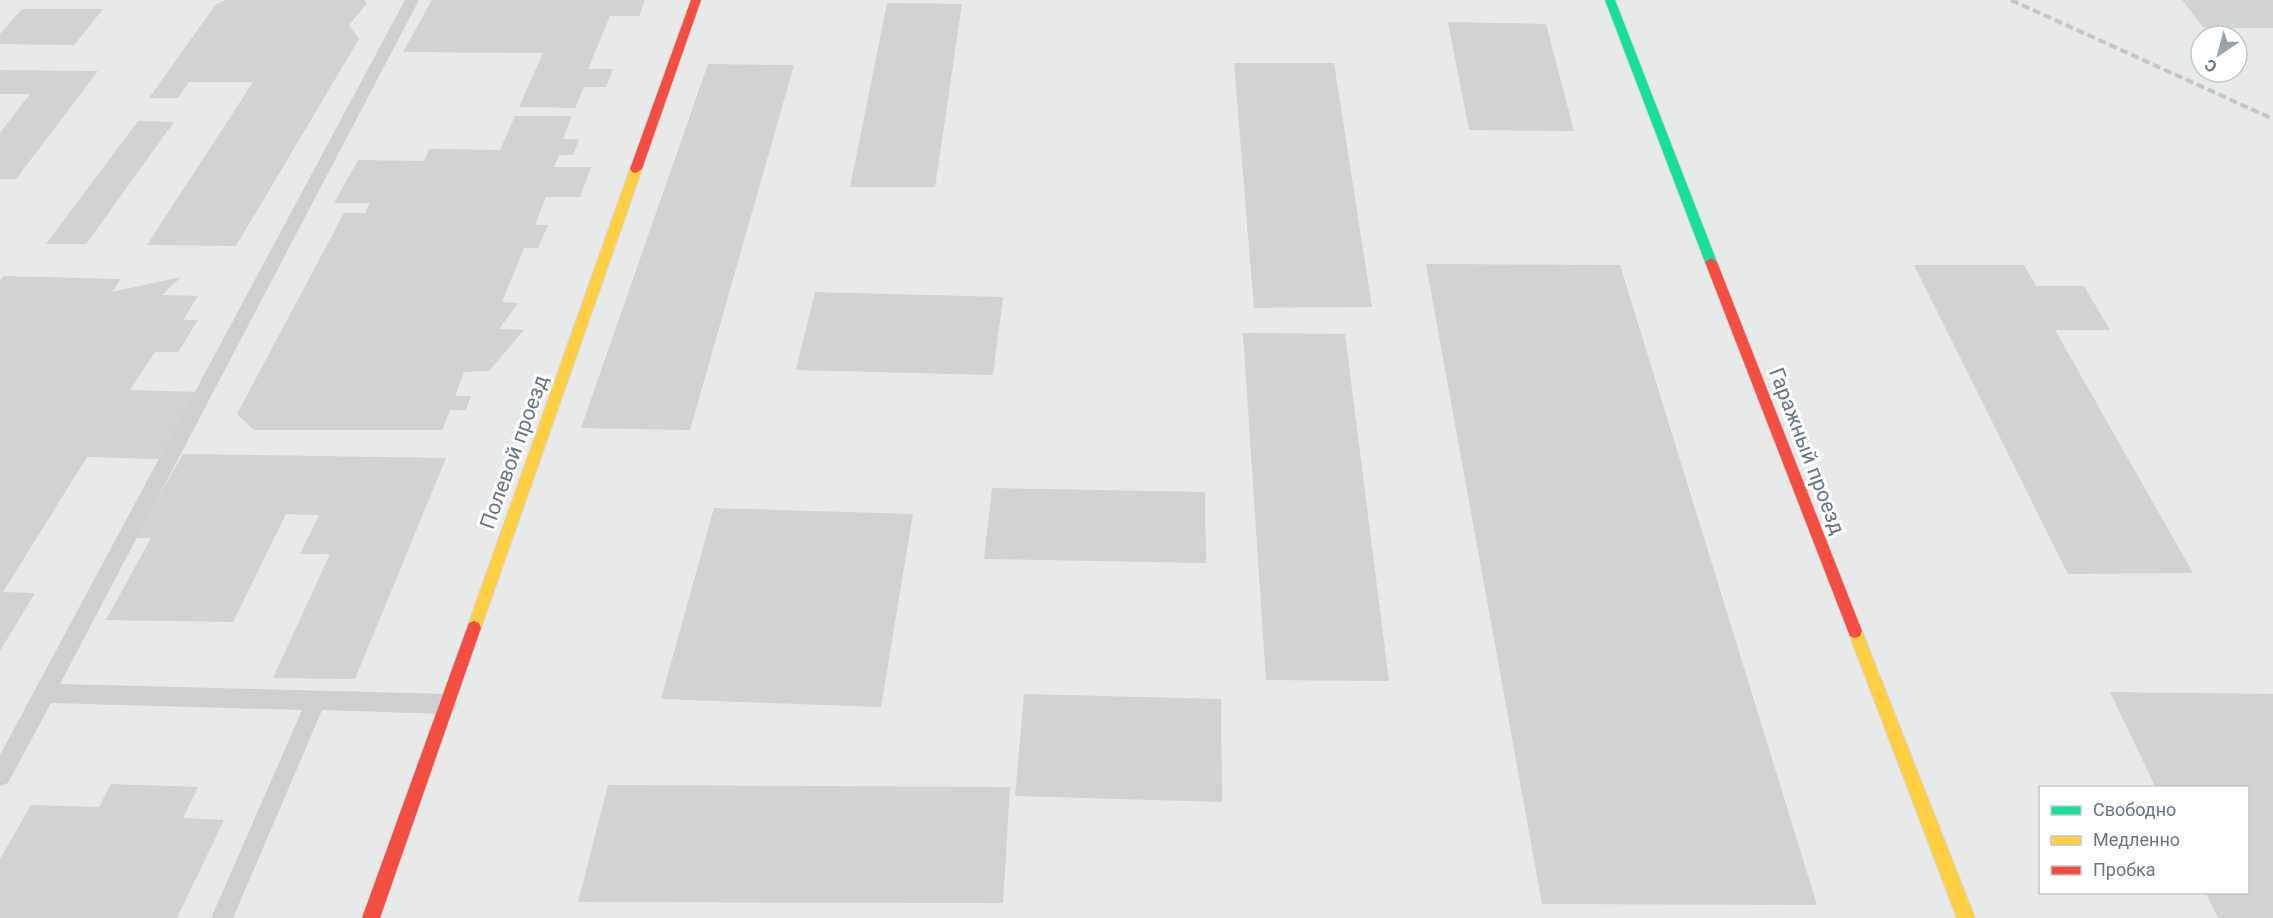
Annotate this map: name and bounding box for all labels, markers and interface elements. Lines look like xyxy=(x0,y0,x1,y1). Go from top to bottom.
north arrow xyxy=(2189,24,2249,84)
text: С xyxy=(2201,55,2220,77)
street label: Гаражный проезд xyxy=(1764,364,1850,538)
street label: Полевой проезд xyxy=(475,372,553,532)
legend xyxy=(2039,786,2249,894)
text: Свободно xyxy=(2093,799,2176,820)
text: Медленно xyxy=(2093,829,2180,850)
text: Пробка xyxy=(2093,859,2156,880)

